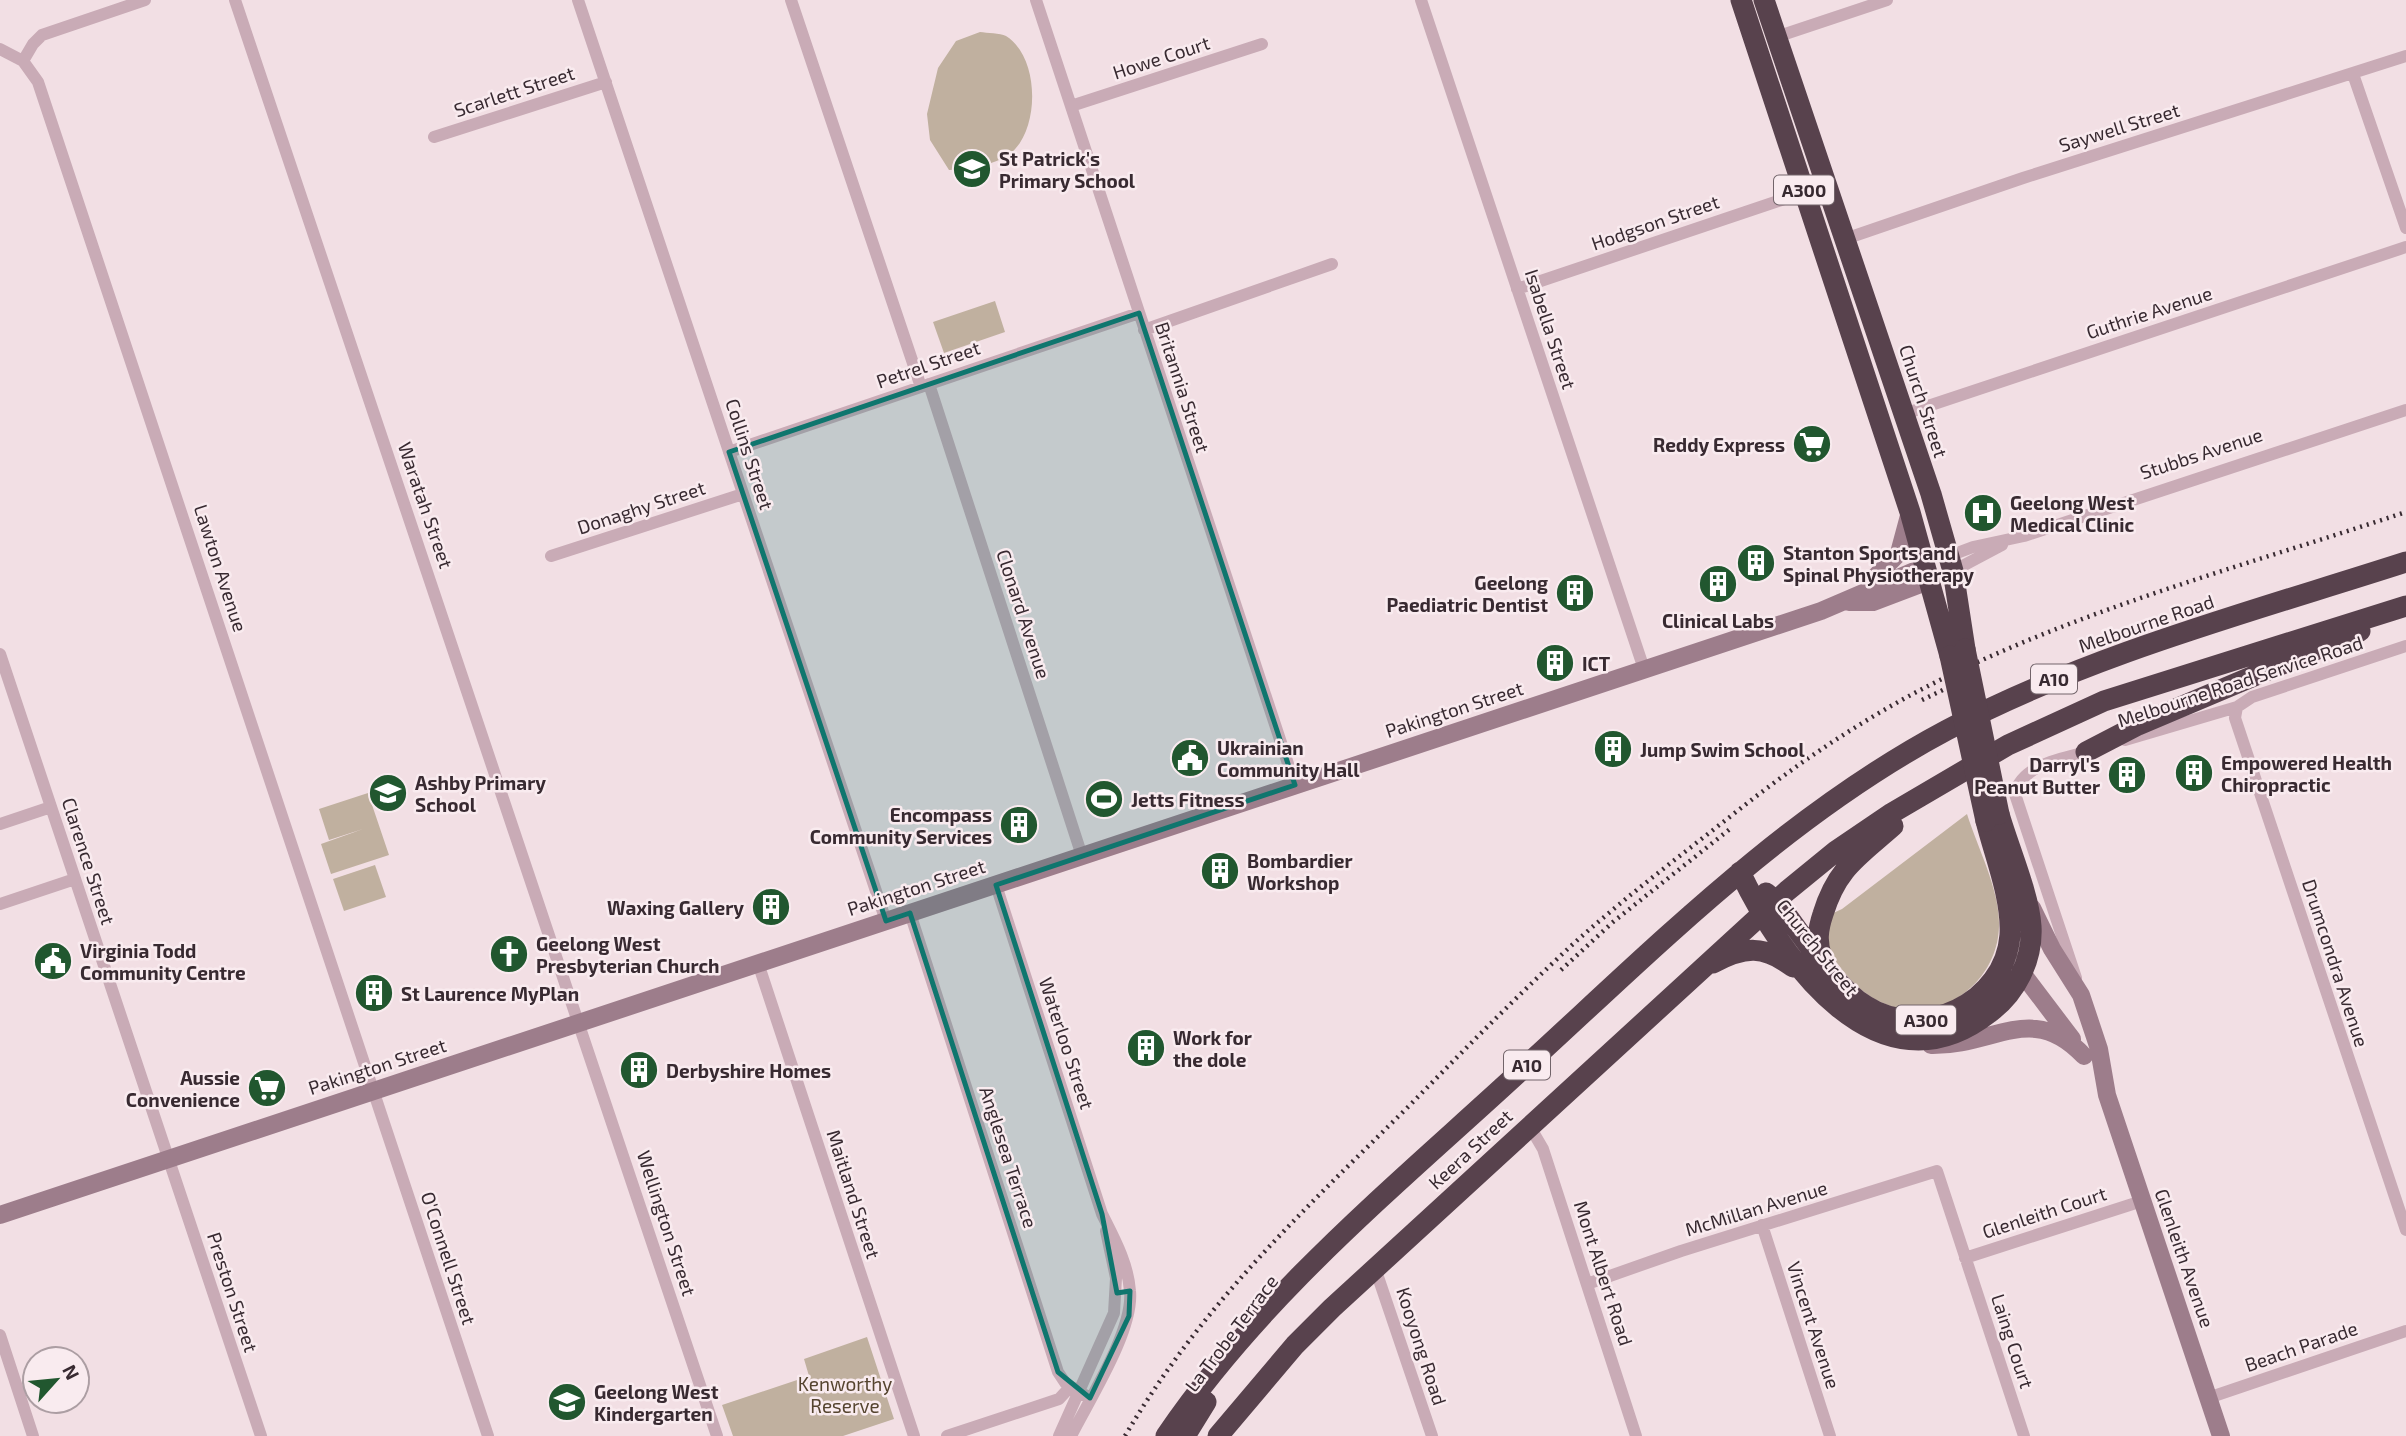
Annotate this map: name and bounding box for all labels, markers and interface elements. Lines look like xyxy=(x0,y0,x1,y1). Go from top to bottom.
street label: Howe Court xyxy=(1110,30,1212,84)
street label: Scarlett Street xyxy=(451,61,577,121)
street label: Saywell Street xyxy=(2056,98,2182,156)
place label: St Patrick's Primary School xyxy=(999,147,1136,193)
school or university icon: St Patrick's Primary School xyxy=(951,148,993,190)
road number: A300 xyxy=(1774,176,1834,204)
street label: Hodgson Street xyxy=(1588,189,1722,255)
street label: Isabella Street xyxy=(1521,266,1581,392)
street label: Guthrie Avenue xyxy=(2083,281,2215,343)
street label: Britannia Street xyxy=(1151,319,1215,455)
street label: Petrel Street xyxy=(873,335,983,393)
street label: Church Street xyxy=(1895,342,1953,460)
street label: Collins Street xyxy=(721,396,779,512)
street label: Stubbs Avenue xyxy=(2137,422,2265,484)
supermarket icon: Reddy Express xyxy=(1791,423,1833,465)
place label: Reddy Express xyxy=(1653,433,1785,457)
street label: Waratah Street xyxy=(394,439,458,571)
street label: Donaghy Street xyxy=(574,475,708,539)
place label: Geelong West Medical Clinic xyxy=(2010,491,2135,536)
hospital icon: Geelong West Medical Clinic xyxy=(1962,492,2004,534)
street label: Lawton Avenue xyxy=(190,501,252,635)
place label: Stanton Sports and Spinal Physiotherapy xyxy=(1783,541,1974,587)
building icon: Stanton Sports and Spinal Physiotherapy xyxy=(1735,542,1777,584)
street label: Clonard Avenue xyxy=(992,546,1056,682)
building icon: Clinical Labs xyxy=(1697,563,1739,605)
place label: Geelong Paediatric Dentist xyxy=(1386,571,1548,616)
building icon: Geelong Paediatric Dentist xyxy=(1554,572,1596,614)
street label: Melbourne Road xyxy=(2075,589,2217,657)
place label: Clinical Labs xyxy=(1662,609,1774,632)
street label: Melbourne Road Service Road xyxy=(2114,630,2366,732)
building icon: ICT xyxy=(1534,642,1576,684)
place label: ICT xyxy=(1582,652,1611,675)
road number: A10 xyxy=(2031,664,2077,694)
street label: Pakington Street xyxy=(1382,676,1526,742)
building icon: Jump Swim School xyxy=(1592,728,1634,770)
place label: Ukrainian Community Hall xyxy=(1217,736,1360,782)
public building icon: Ukrainian Community Hall xyxy=(1169,737,1211,779)
place label: Jump Swim School xyxy=(1640,738,1806,761)
place label: Empowered Health Chiropractic xyxy=(2221,751,2392,796)
building icon: Empowered Health Chiropractic xyxy=(2173,752,2215,794)
place label: Darryl's Peanut Butter xyxy=(1974,753,2100,798)
building icon: Darryl's Peanut Butter xyxy=(2106,754,2148,796)
place label: Ashby Primary School xyxy=(415,771,546,816)
school or university icon: Ashby Primary School xyxy=(367,772,409,814)
sports icon: Jetts Fitness xyxy=(1083,778,1125,820)
place label: Jetts Fitness xyxy=(1131,788,1245,811)
street label: Clarence Street xyxy=(58,795,120,927)
place label: Encompass Community Services xyxy=(810,803,992,849)
building icon: Encompass Community Services xyxy=(998,804,1040,846)
place label: Bombardier Workshop xyxy=(1247,849,1353,894)
building icon: Bombardier Workshop xyxy=(1199,850,1241,892)
street label: Pakington Street xyxy=(844,854,988,920)
street label: Drumcondra Avenue xyxy=(2298,876,2374,1050)
building icon: Waxing Gallery xyxy=(750,886,792,928)
street label: Church Street xyxy=(1772,894,1864,1000)
place label: Waxing Gallery xyxy=(607,896,744,920)
place label: Geelong West Presbyterian Church xyxy=(536,932,720,978)
church icon: Geelong West Presbyterian Church xyxy=(488,933,530,975)
place label: Virginia Todd Community Centre xyxy=(80,939,246,985)
public building icon: Virginia Todd Community Centre xyxy=(32,940,74,982)
building icon: St Laurence MyPlan xyxy=(353,972,395,1014)
street label: Waterloo Street xyxy=(1035,974,1099,1112)
place label: St Laurence MyPlan xyxy=(401,982,579,1006)
road number: A300 xyxy=(1896,1006,1956,1035)
place label: Work for the dole xyxy=(1173,1026,1252,1071)
building icon: Work for the dole xyxy=(1125,1027,1167,1069)
street label: Pakington Street xyxy=(305,1033,449,1099)
building icon: Derbyshire Homes xyxy=(618,1049,660,1091)
road number: A10 xyxy=(1504,1050,1550,1080)
place label: Derbyshire Homes xyxy=(666,1059,831,1083)
place label: Aussie Convenience xyxy=(126,1066,240,1111)
supermarket icon: Aussie Convenience xyxy=(246,1067,288,1109)
street label: Anglesea Terrace xyxy=(975,1083,1043,1231)
street label: Keera Street xyxy=(1423,1104,1517,1194)
street label: Maitland Street xyxy=(822,1127,886,1261)
street label: Wellington Street xyxy=(633,1147,701,1299)
street label: McMillan Avenue xyxy=(1682,1175,1830,1241)
street label: Glenleith Court xyxy=(1979,1181,2109,1243)
street label: Glenleith Avenue xyxy=(2151,1186,2219,1330)
street label: O'Connell Street xyxy=(417,1189,481,1327)
street label: Mont Albert Road xyxy=(1570,1198,1638,1348)
street label: Preston Street xyxy=(203,1229,263,1355)
street label: Vincent Avenue xyxy=(1783,1258,1845,1392)
street label: La Trobe Terrace xyxy=(1180,1270,1282,1396)
street label: Kooyong Road xyxy=(1392,1284,1452,1408)
street label: Laing Court xyxy=(1987,1291,2039,1391)
street label: Beach Parade xyxy=(2242,1316,2360,1376)
north arrow xyxy=(21,1345,91,1415)
text: N xyxy=(58,1361,85,1383)
park label: Kenworthy Reserve xyxy=(798,1372,892,1417)
place label: Geelong West Kindergarten xyxy=(594,1380,719,1425)
school or university icon: Geelong West Kindergarten xyxy=(546,1381,588,1423)

